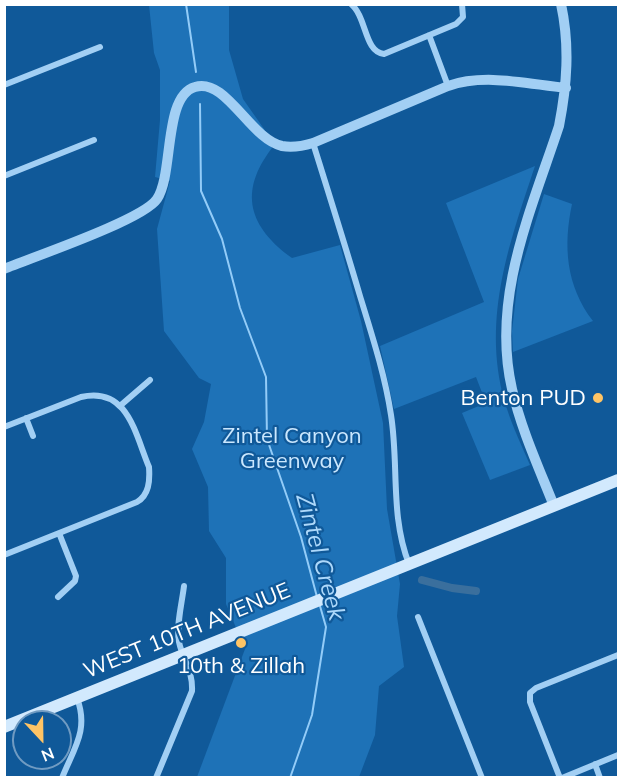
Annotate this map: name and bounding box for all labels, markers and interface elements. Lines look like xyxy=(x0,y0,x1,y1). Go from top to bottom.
place label: Benton PUD xyxy=(461,385,586,411)
marker: Benton PUD xyxy=(591,391,605,405)
park label: Zintel Canyon Greenway xyxy=(222,423,362,475)
water label: Zintel Creek xyxy=(289,490,351,624)
street label: WEST 10TH AVENUE xyxy=(80,577,294,685)
marker: 10th & Zillah xyxy=(234,636,248,650)
place label: 10th & Zillah xyxy=(177,653,305,679)
north arrow xyxy=(12,710,72,770)
text: N xyxy=(39,743,57,766)

